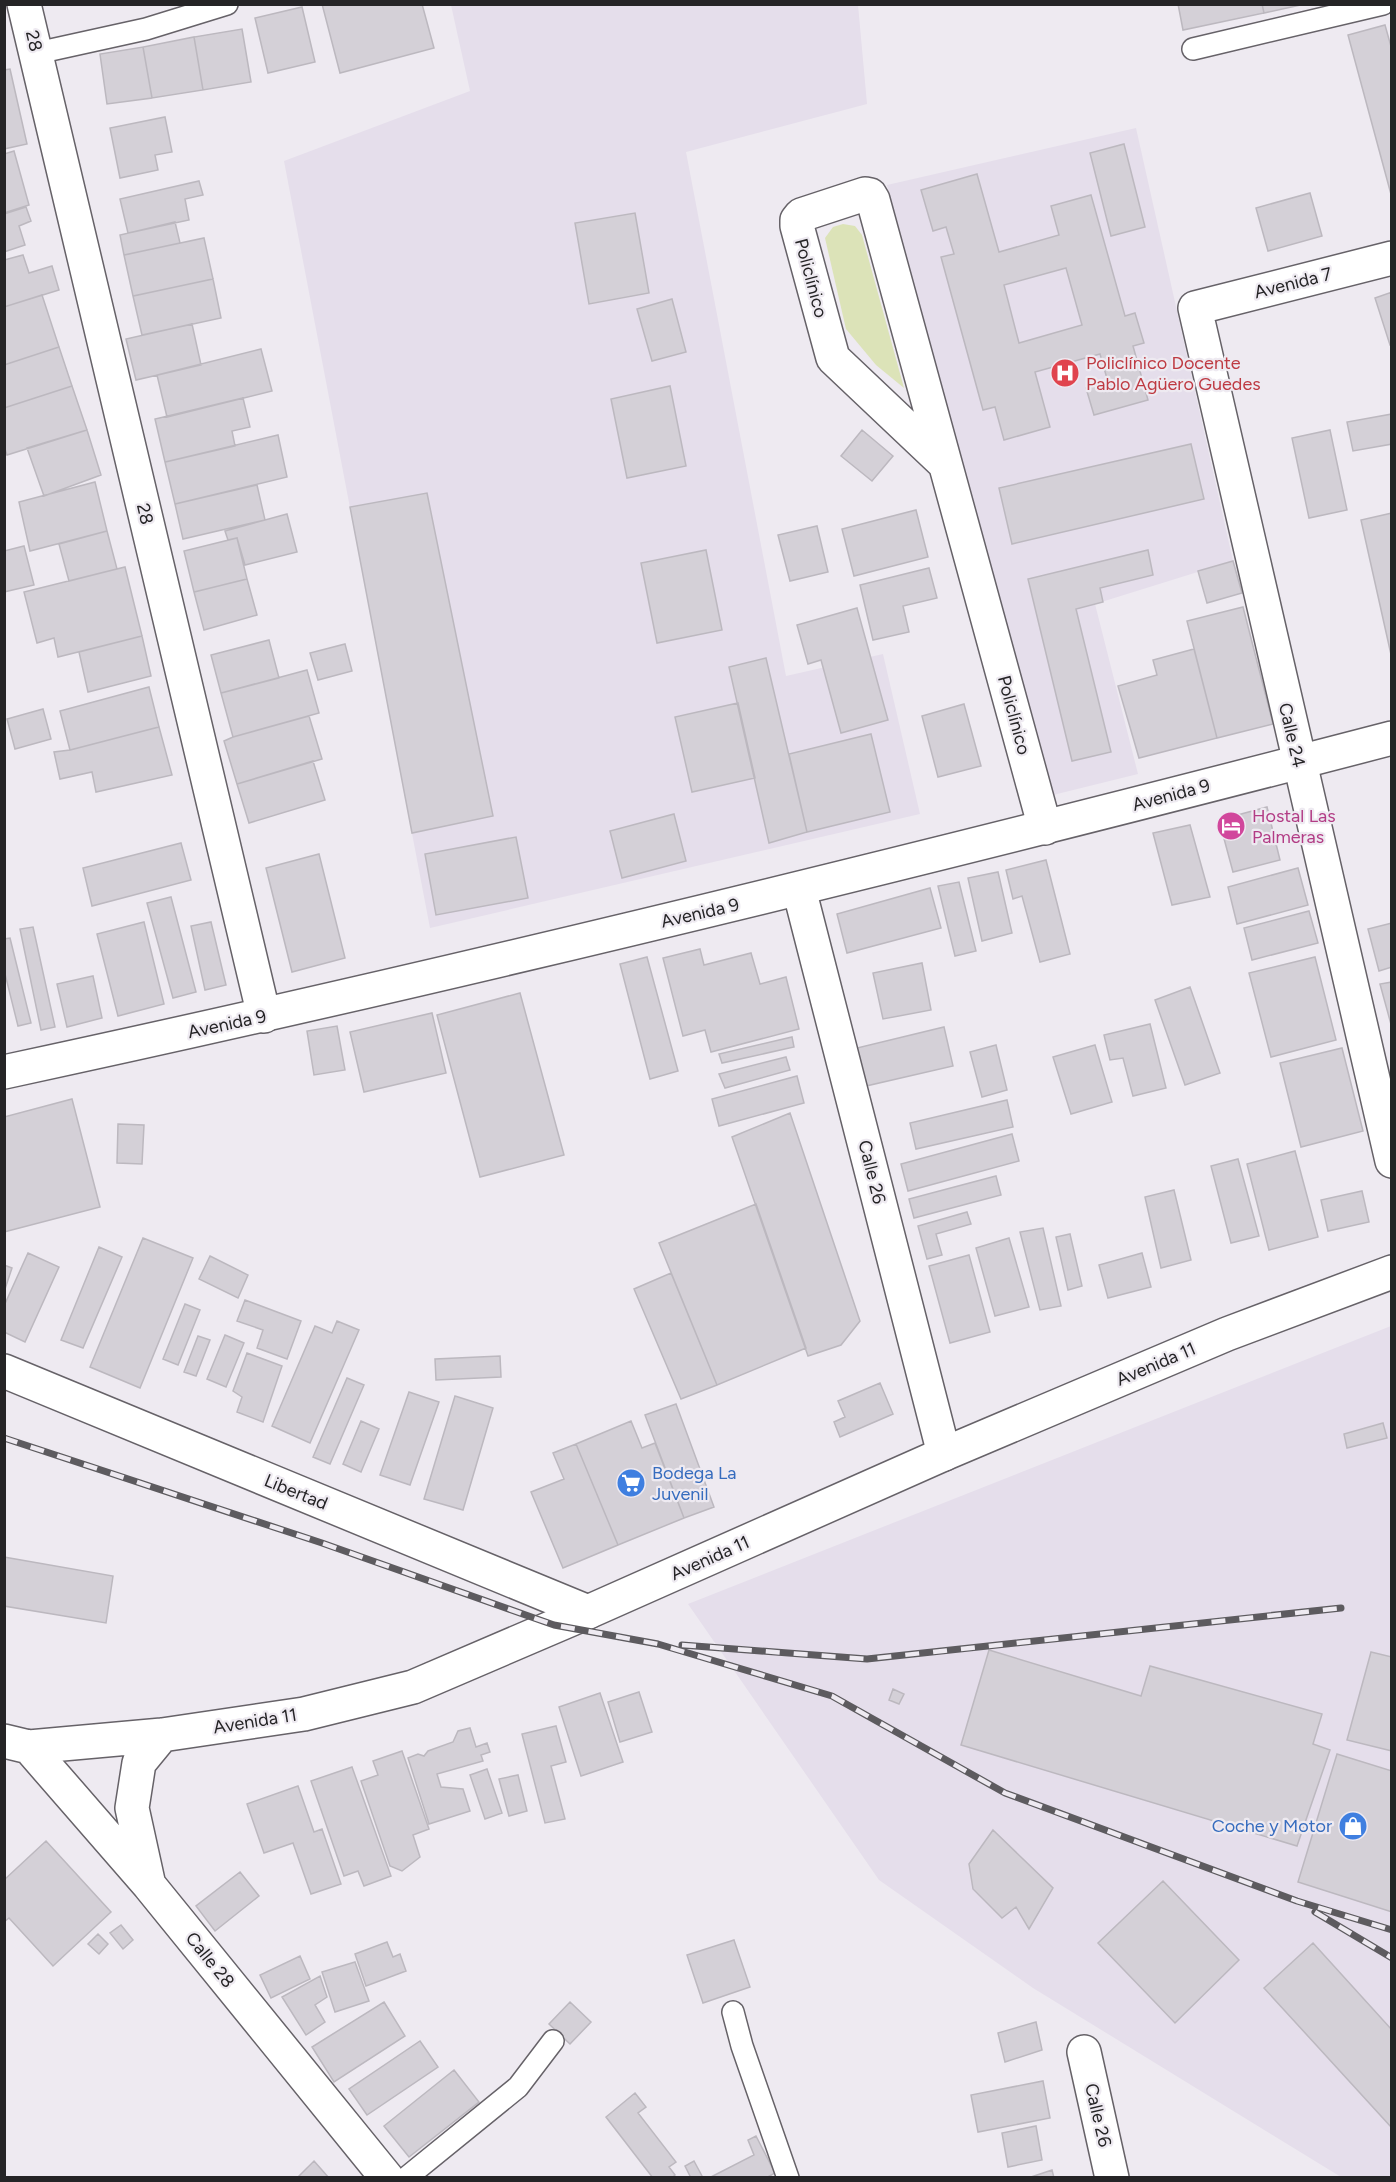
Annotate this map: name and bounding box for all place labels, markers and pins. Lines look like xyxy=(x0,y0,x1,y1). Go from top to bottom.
place label: Policlínico Docente Pablo Agüero Guedes xyxy=(1086,352,1261,395)
hospital icon: Policlínico Docente Pablo Agüero Guedes xyxy=(1049,357,1081,389)
place label: Hostal Las Palmeras xyxy=(1252,805,1336,848)
hotel icon: Hostal Las Palmeras xyxy=(1215,810,1247,842)
place label: Bodega La Juvenil xyxy=(652,1462,737,1505)
supermarket icon: Bodega La Juvenil xyxy=(615,1467,647,1499)
shop icon: Coche y Motor xyxy=(1337,1810,1369,1842)
place label: Coche y Motor xyxy=(1212,1815,1332,1837)

